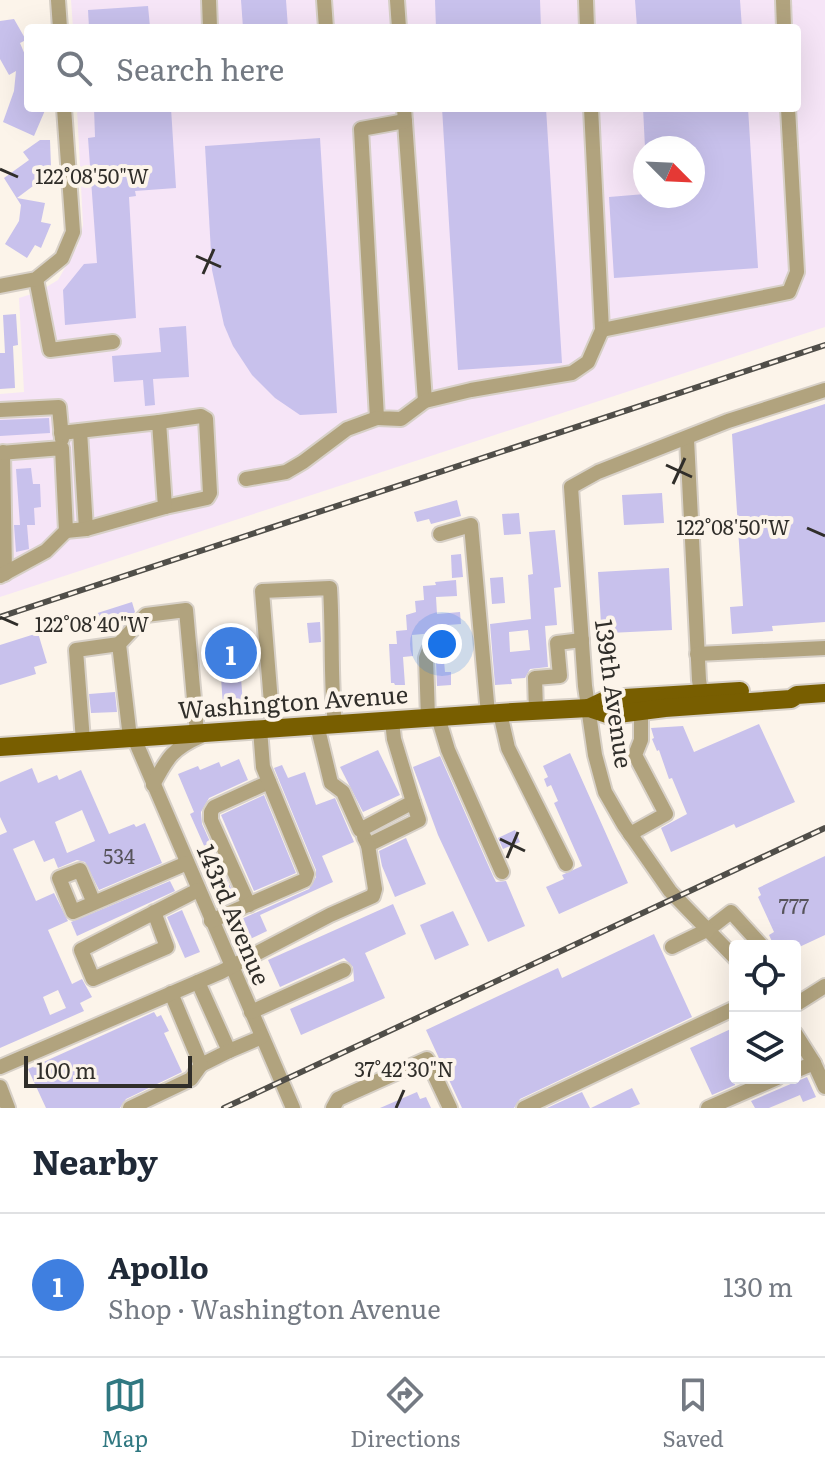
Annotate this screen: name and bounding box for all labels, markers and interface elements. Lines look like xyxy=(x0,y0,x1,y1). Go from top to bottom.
search box xyxy=(24,24,801,112)
icon: search xyxy=(52,46,96,90)
text: Search here xyxy=(116,46,284,90)
north arrow xyxy=(633,136,705,208)
text: 122°08'50"W xyxy=(35,160,149,190)
text: 122°08'50"W xyxy=(676,511,790,541)
text: 122°08'40"W xyxy=(35,608,149,638)
street label: 139th Avenue xyxy=(588,617,643,770)
pin: 1 xyxy=(205,623,257,683)
your location xyxy=(422,624,462,664)
street label: Washington Avenue xyxy=(176,675,409,726)
street label: 143rd Avenue xyxy=(190,838,281,990)
house number: 534 xyxy=(103,840,135,870)
house number: 777 xyxy=(779,890,809,920)
map controls xyxy=(729,940,801,1084)
button: locate xyxy=(729,940,801,1012)
button: layers xyxy=(729,1012,801,1084)
scale bar xyxy=(24,1052,192,1088)
text: 100 m xyxy=(36,1053,96,1086)
text: 37°42'30"N xyxy=(354,1053,454,1083)
text: Nearby xyxy=(32,1135,158,1185)
text: Apollo xyxy=(108,1244,209,1288)
text: 1 xyxy=(53,1266,63,1305)
text: 130 m xyxy=(723,1266,793,1305)
text: Shop · Washington Avenue xyxy=(108,1288,441,1327)
tab: Map xyxy=(101,1373,148,1454)
tab: Directions xyxy=(350,1373,460,1454)
tab: Saved xyxy=(663,1373,724,1454)

